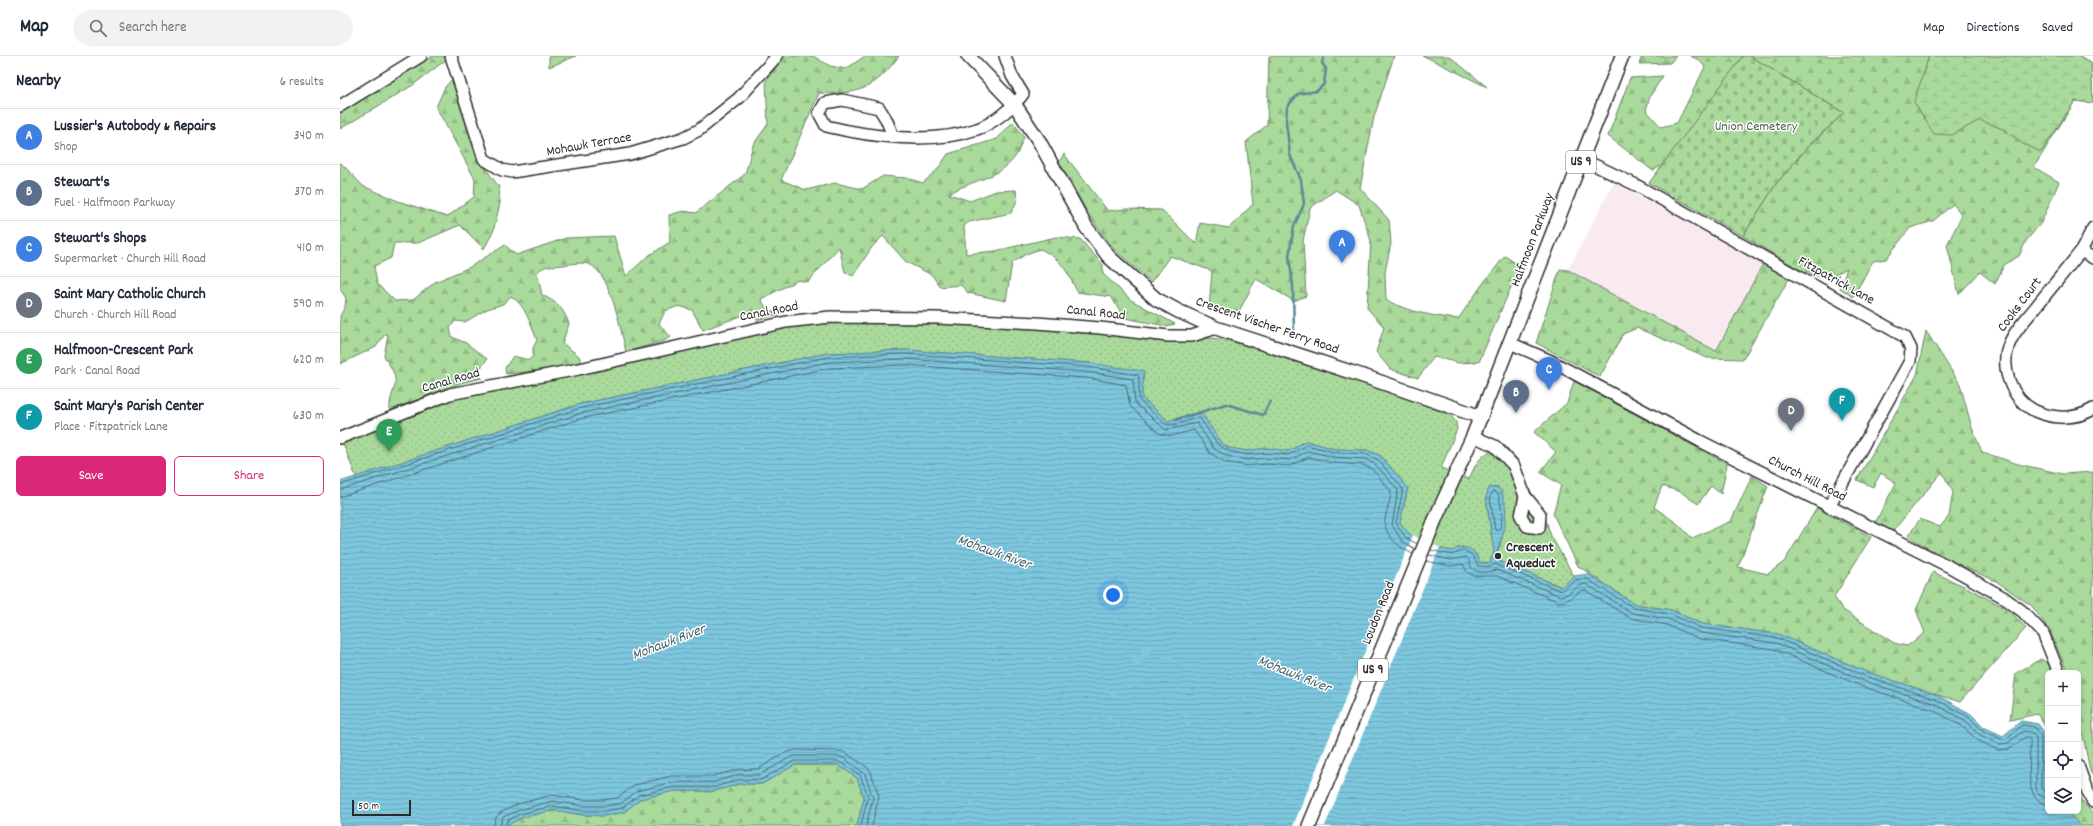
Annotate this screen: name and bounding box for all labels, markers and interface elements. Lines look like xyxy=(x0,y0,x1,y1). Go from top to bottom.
search box xyxy=(73,10,353,46)
text: Map xyxy=(20,14,49,41)
icon: search xyxy=(87,17,109,39)
text: Search here xyxy=(119,17,187,39)
text: Map xyxy=(1923,18,1945,38)
text: Directions xyxy=(1967,18,2020,38)
text: Saved xyxy=(2042,18,2073,38)
text: Nearby xyxy=(16,70,60,94)
text: 6 results xyxy=(280,73,324,92)
text: Lussier's Autobody & Repairs xyxy=(54,116,216,138)
park label: Union Cemetery xyxy=(1715,117,1798,137)
text: A xyxy=(25,127,33,146)
text: 340 m xyxy=(294,127,324,146)
street label: Mohawk Terrace xyxy=(545,128,633,162)
text: Shop xyxy=(54,138,77,157)
road number: US 9 xyxy=(1566,151,1596,173)
text: Stewart's xyxy=(54,172,110,194)
text: B xyxy=(26,183,32,202)
text: 370 m xyxy=(294,183,324,202)
street label: Halfmoon Parkway xyxy=(1506,190,1560,290)
text: Fuel · Halfmoon Parkway xyxy=(54,194,175,213)
text: Stewart's Shops xyxy=(54,228,147,250)
pin: A xyxy=(1329,230,1355,263)
text: C xyxy=(26,239,32,258)
text: 410 m xyxy=(297,239,324,258)
text: Supermarket · Church Hill Road xyxy=(54,250,206,269)
street label: Fitzpatrick Lane xyxy=(1794,252,1878,310)
street label: Cooks Court xyxy=(1993,274,2047,336)
text: Saint Mary Catholic Church xyxy=(54,284,206,306)
street label: Crescent Vischer Ferry Road xyxy=(1193,292,1341,360)
text: D xyxy=(26,295,32,314)
text: 590 m xyxy=(293,295,324,314)
street label: Canal Road xyxy=(738,297,800,327)
street label: Canal Road xyxy=(1065,300,1127,326)
text: Church · Church Hill Road xyxy=(54,306,176,325)
text: Halfmoon-Crescent Park xyxy=(54,340,193,362)
text: E xyxy=(26,351,32,370)
text: 620 m xyxy=(293,351,324,370)
pin: C xyxy=(1536,357,1562,390)
text: Park · Canal Road xyxy=(54,362,140,381)
street label: Canal Road xyxy=(420,363,482,399)
pin: B xyxy=(1503,380,1529,413)
pin: F xyxy=(1829,388,1855,421)
text: Saint Mary's Parish Center xyxy=(54,396,204,418)
pin: D xyxy=(1778,398,1804,431)
text: F xyxy=(26,407,32,426)
text: 630 m xyxy=(293,407,324,426)
text: Place · Fitzpatrick Lane xyxy=(54,418,168,437)
pin: E xyxy=(376,419,402,452)
street label: Church Hill Road xyxy=(1764,451,1850,507)
button: Save xyxy=(16,456,166,496)
button: Share xyxy=(174,456,324,496)
water label: Mohawk River xyxy=(954,529,1035,577)
place label: Crescent Aqueduct xyxy=(1506,538,1556,574)
marker: Crescent Aqueduct xyxy=(1493,551,1503,561)
street label: Loudon Road xyxy=(1357,578,1401,648)
your location xyxy=(1103,585,1123,605)
water label: Mohawk River xyxy=(629,618,710,667)
water label: Mohawk River xyxy=(1254,650,1335,700)
road number: US 9 xyxy=(1358,659,1388,681)
map controls xyxy=(2045,670,2081,814)
button: + xyxy=(2045,670,2081,706)
button: − xyxy=(2045,706,2081,742)
button: locate xyxy=(2045,742,2081,778)
button: layers xyxy=(2045,778,2081,814)
scale bar xyxy=(352,798,411,817)
text: 50 m xyxy=(358,799,379,815)

